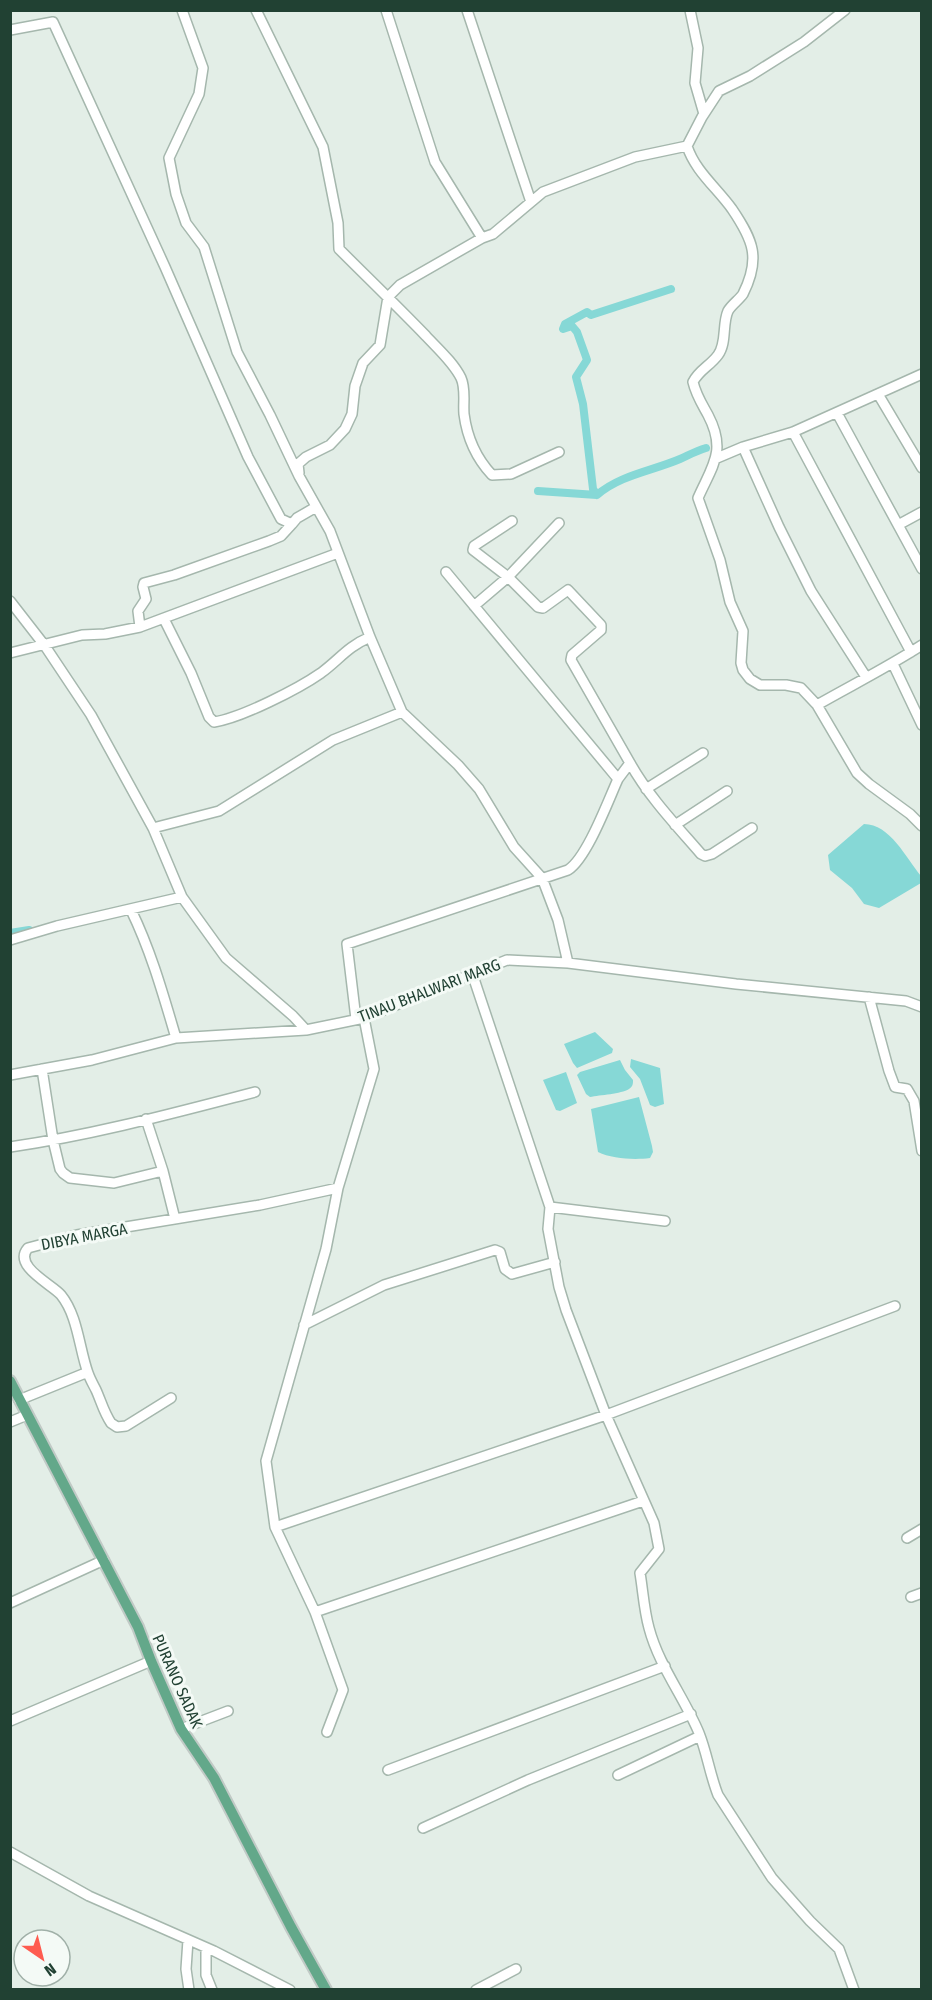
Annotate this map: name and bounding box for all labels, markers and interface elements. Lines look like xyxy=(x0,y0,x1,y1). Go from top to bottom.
street label: TINAU BHALWARI MARG xyxy=(355,955,503,1026)
street label: DIBYA MARGA xyxy=(39,1219,129,1254)
street label: PURANO SADAK xyxy=(148,1631,207,1732)
north arrow xyxy=(12,1928,72,1988)
text: N xyxy=(41,1959,60,1980)

